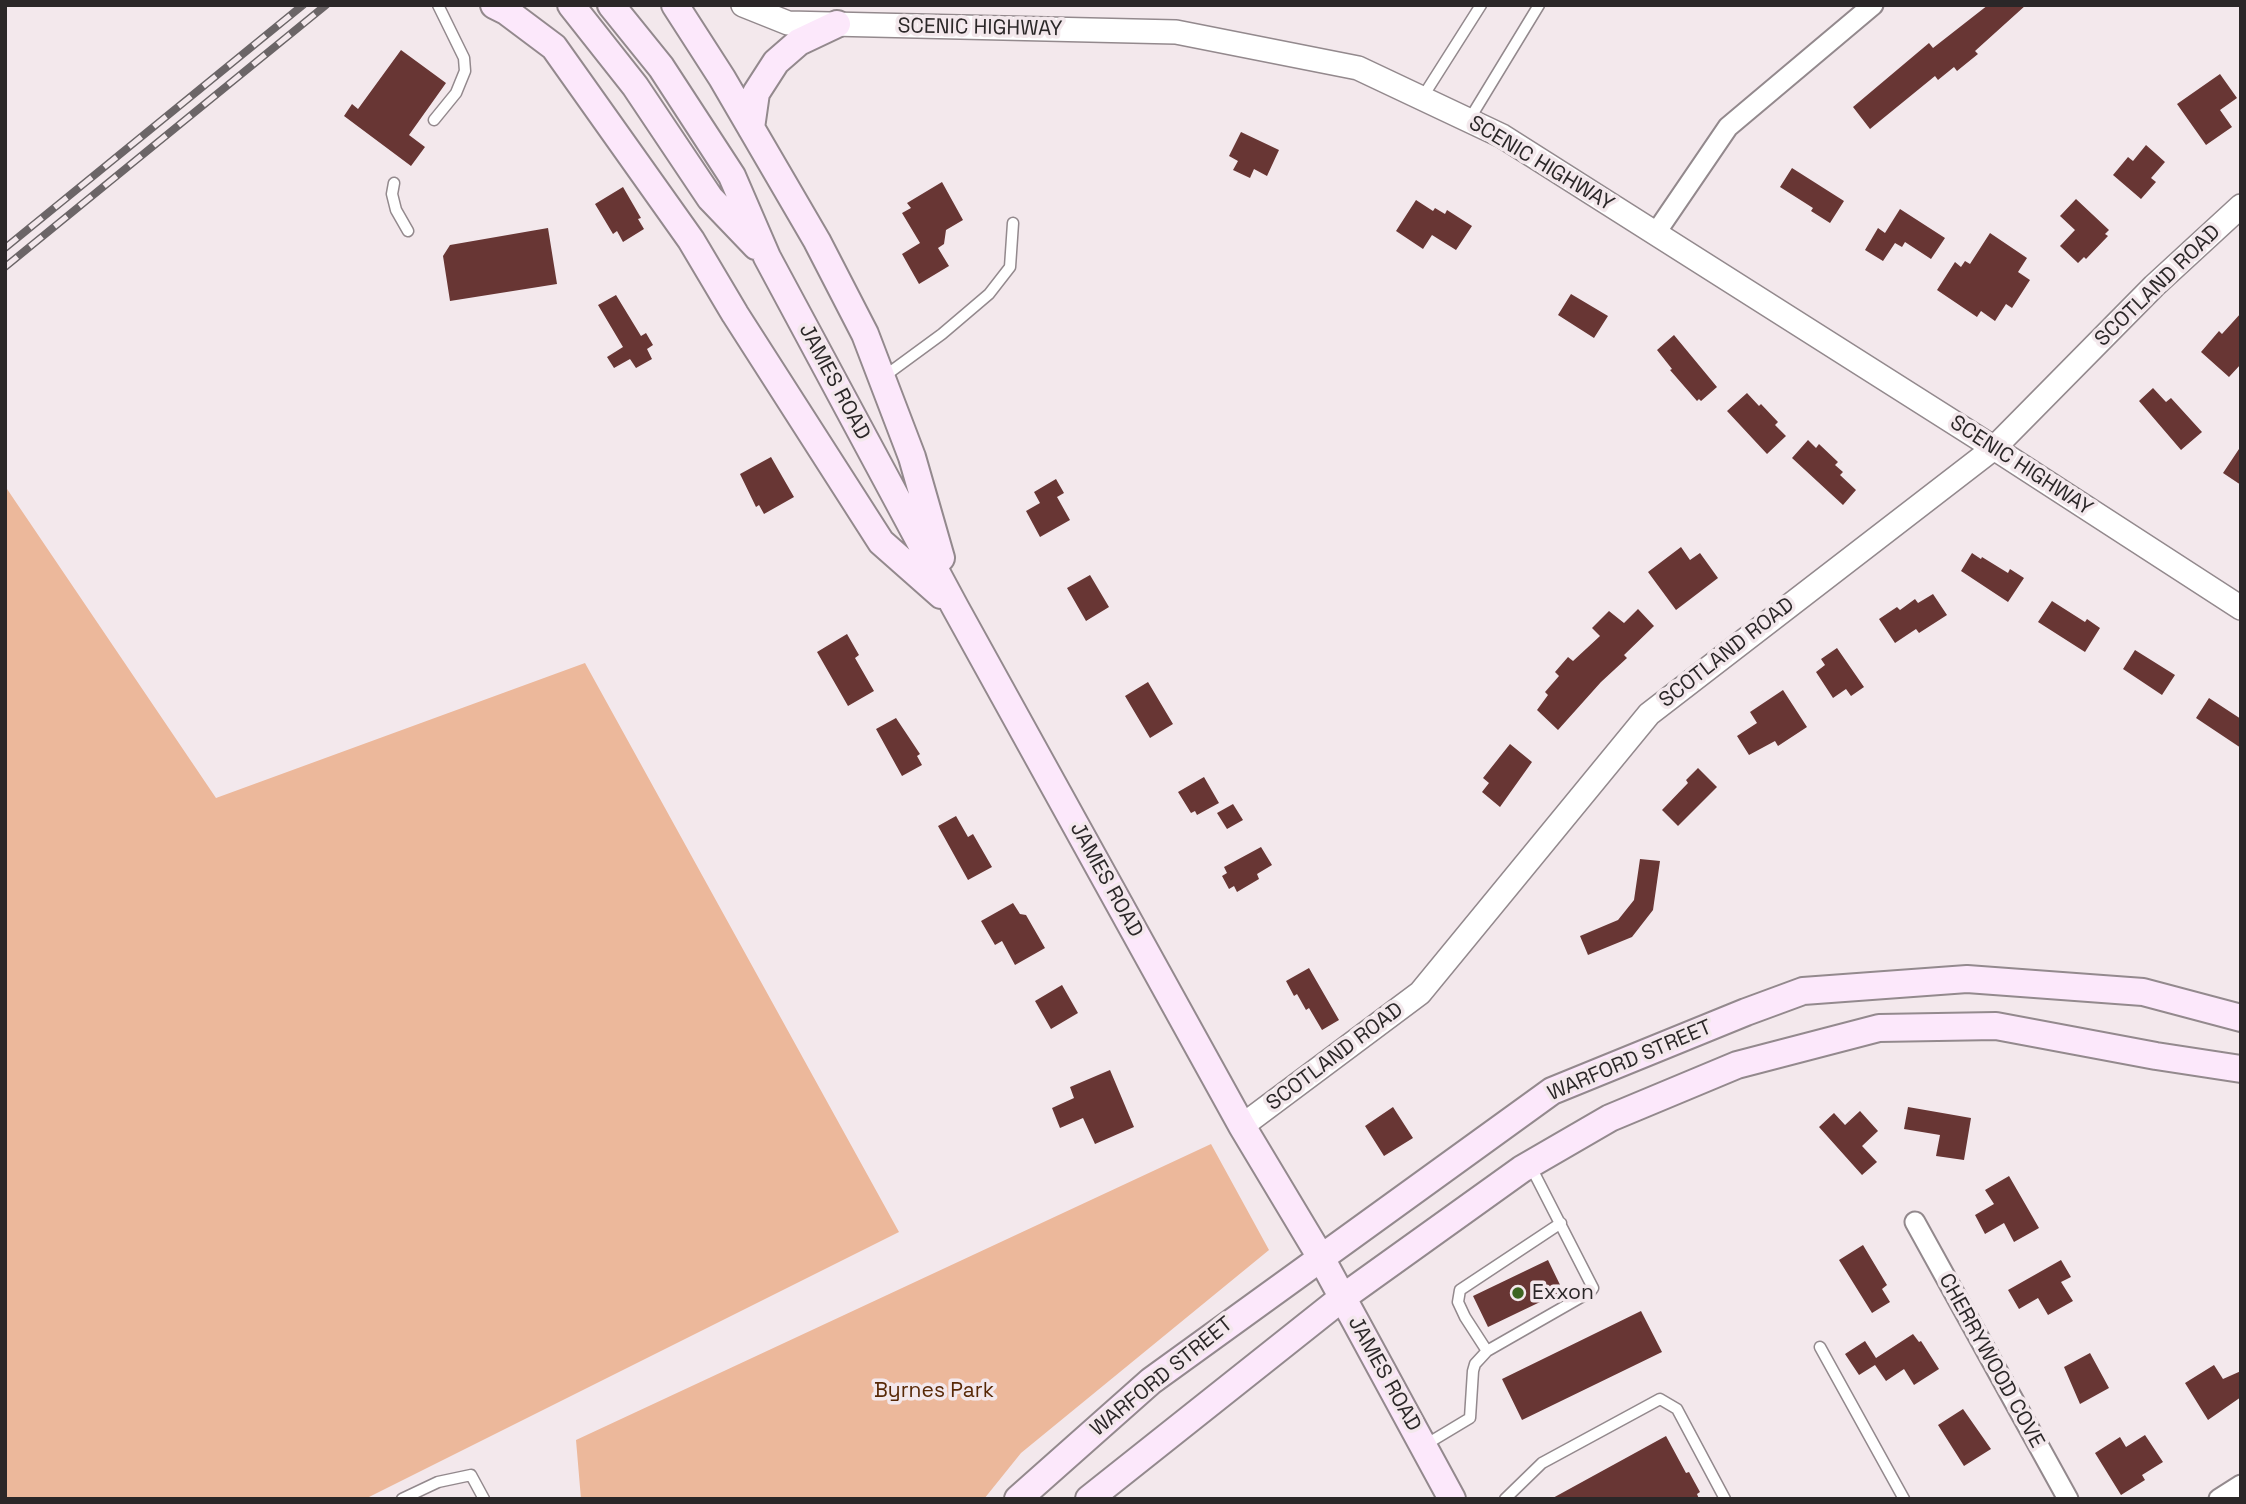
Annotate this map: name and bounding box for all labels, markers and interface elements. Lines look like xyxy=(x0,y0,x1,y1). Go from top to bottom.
street label: SCENIC HIGHWAY xyxy=(897,14,1063,42)
street label: SCENIC HIGHWAY xyxy=(1464,111,1618,217)
street label: SCOTLAND ROAD xyxy=(2090,220,2226,352)
street label: JAMES ROAD xyxy=(793,320,875,444)
street label: SCENIC HIGHWAY xyxy=(1945,411,2097,521)
street label: SCOTLAND ROAD xyxy=(1655,592,1799,714)
street label: JAMES ROAD xyxy=(1064,818,1148,942)
street label: SCOTLAND ROAD xyxy=(1262,997,1408,1117)
street label: WARFORD STREET xyxy=(1544,1015,1716,1107)
street label: CHERRYWOOD COVE xyxy=(1933,1270,2049,1452)
place label: Exxon xyxy=(1532,1280,1594,1306)
marker: Exxon xyxy=(1510,1285,1526,1301)
street label: WARFORD STREET xyxy=(1086,1312,1238,1442)
street label: JAMES ROAD xyxy=(1342,1312,1426,1436)
park label: Byrnes Park xyxy=(874,1378,994,1404)

